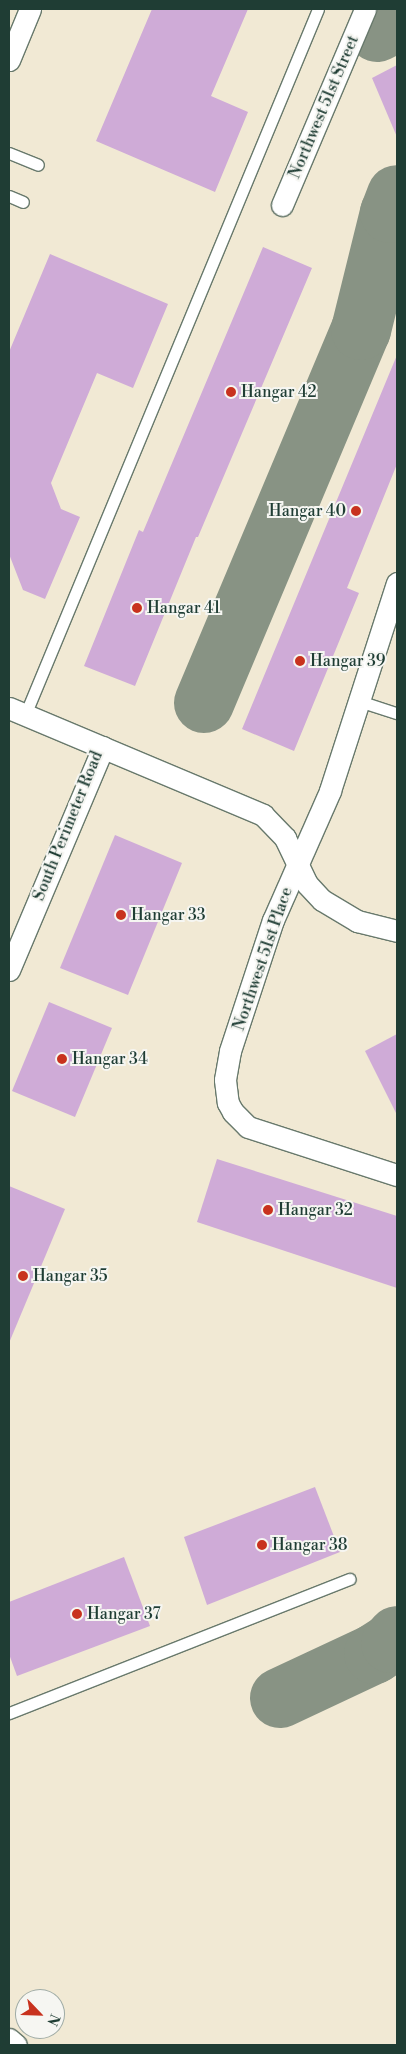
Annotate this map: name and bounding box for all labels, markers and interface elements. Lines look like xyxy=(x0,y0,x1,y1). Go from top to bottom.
street label: Northwest 51st Street xyxy=(285,32,363,182)
place label: Hangar 42 xyxy=(241,382,317,402)
marker: Hangar 42 xyxy=(225,386,237,398)
place label: Hangar 40 xyxy=(269,501,346,521)
marker: Hangar 40 xyxy=(350,505,362,517)
place label: Hangar 41 xyxy=(147,598,220,618)
marker: Hangar 41 xyxy=(131,602,143,614)
place label: Hangar 39 xyxy=(310,651,386,671)
marker: Hangar 39 xyxy=(294,655,306,667)
street label: South Perimeter Road xyxy=(29,748,107,904)
street label: Northwest 51st Place xyxy=(229,885,297,1033)
place label: Hangar 33 xyxy=(131,905,206,925)
marker: Hangar 33 xyxy=(115,909,127,921)
place label: Hangar 34 xyxy=(72,1049,148,1069)
marker: Hangar 34 xyxy=(56,1053,68,1065)
place label: Hangar 32 xyxy=(278,1200,353,1220)
marker: Hangar 32 xyxy=(262,1204,274,1216)
place label: Hangar 35 xyxy=(33,1266,108,1286)
marker: Hangar 35 xyxy=(17,1270,29,1282)
place label: Hangar 38 xyxy=(272,1535,348,1555)
marker: Hangar 38 xyxy=(256,1539,268,1551)
place label: Hangar 37 xyxy=(87,1604,161,1624)
marker: Hangar 37 xyxy=(71,1608,83,1620)
north arrow xyxy=(15,1989,65,2039)
text: N xyxy=(42,2011,63,2028)

